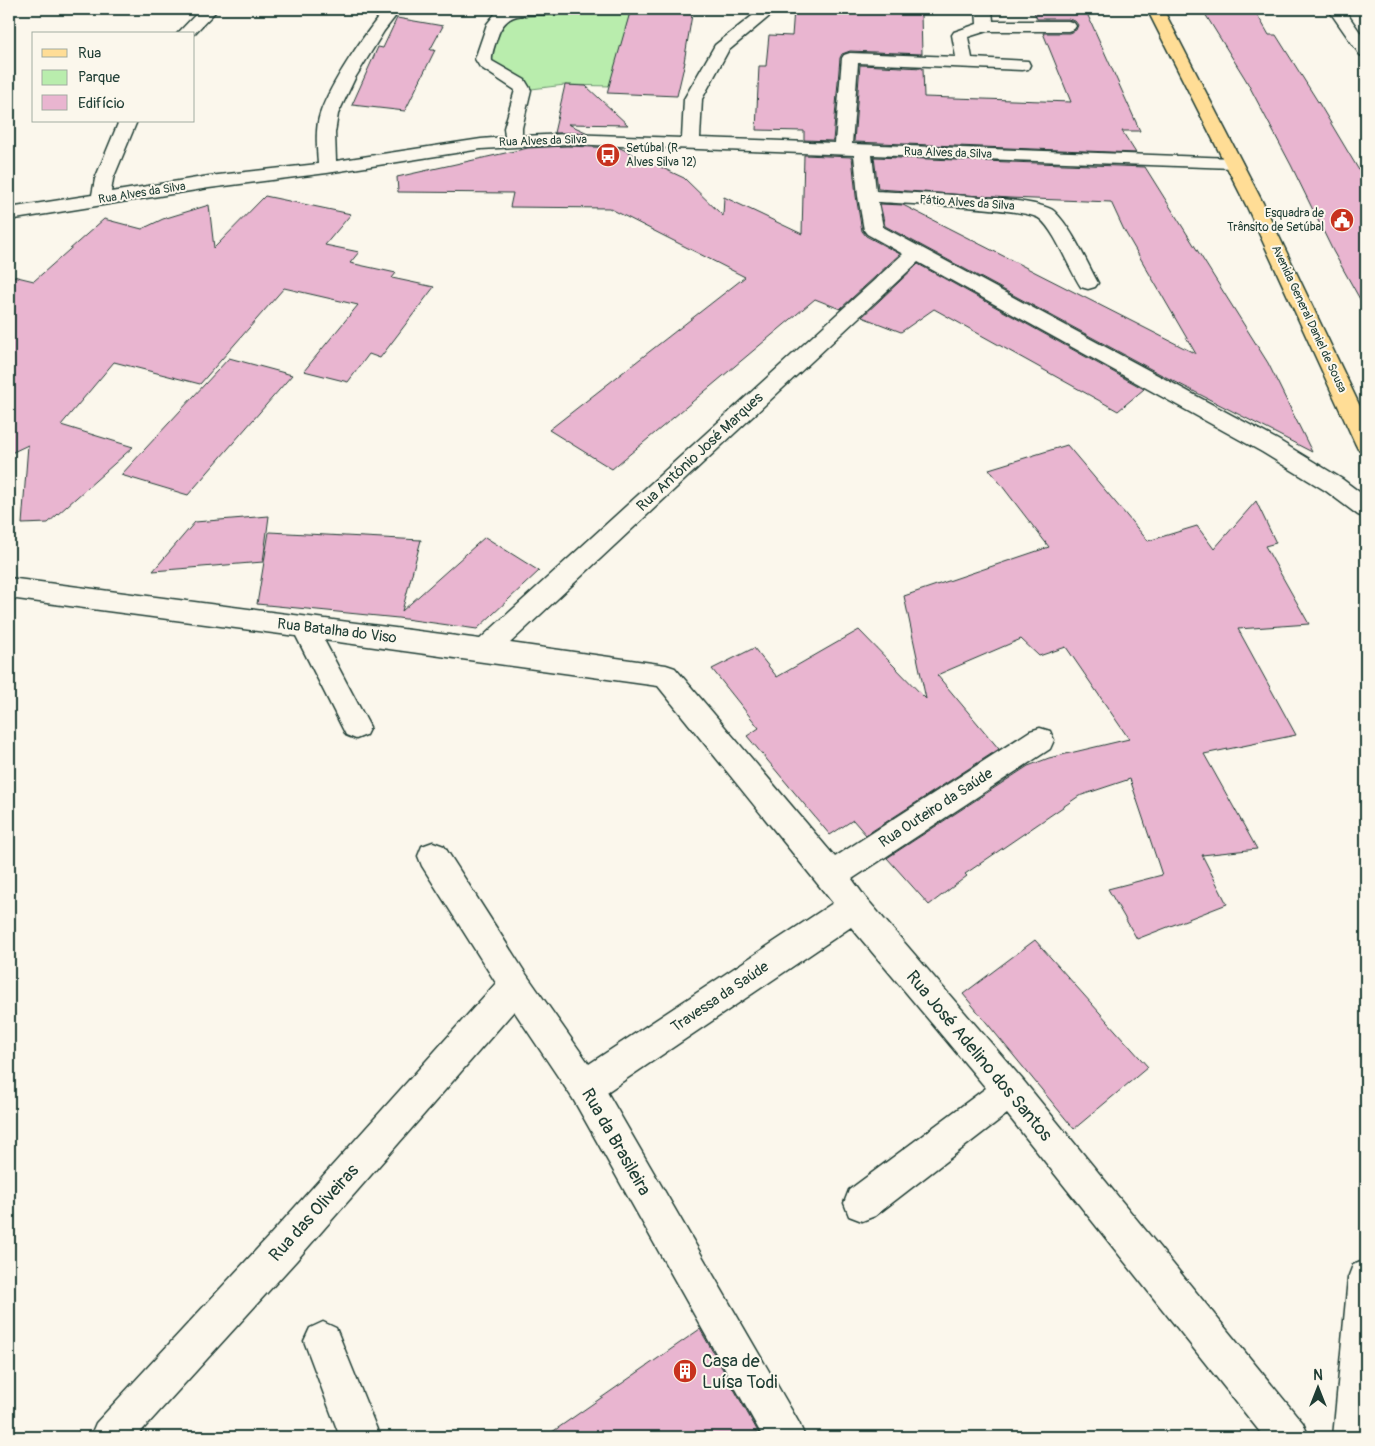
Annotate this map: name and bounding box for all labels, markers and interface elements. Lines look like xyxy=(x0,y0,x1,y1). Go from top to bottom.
legend xyxy=(32,32,195,122)
text: Rua xyxy=(78,44,101,63)
text: Parque xyxy=(78,68,121,87)
text: Edifício xyxy=(78,94,124,113)
street label: Rua Alves da Silva xyxy=(499,132,588,150)
place label: Setúbal (R Alves Silva 12) xyxy=(626,141,697,170)
bus stop icon: Setúbal (R Alves Silva 12) xyxy=(595,142,621,168)
street label: Rua Alves da Silva xyxy=(904,144,993,162)
street label: Rua Alves da Silva xyxy=(97,179,187,207)
street label: Pátio Alves da Silva xyxy=(919,192,1015,214)
place label: Esquadra de Trânsito de Setúbal xyxy=(1227,206,1324,235)
public building icon: Esquadra de Trânsito de Setúbal xyxy=(1329,207,1355,233)
street label: Avenida General Daniel de Sousa xyxy=(1268,243,1350,395)
street label: Rua António José Marques xyxy=(633,388,767,516)
street label: Rua Batalha do Viso xyxy=(276,614,398,648)
street label: Rua Outeiro da Saúde xyxy=(875,764,997,852)
street label: Travessa da Saúde xyxy=(667,957,773,1037)
street label: Rua José Adelino dos Santos xyxy=(901,966,1057,1146)
street label: Rua da Brasileira xyxy=(576,1084,656,1200)
street label: Rua das Oliveiras xyxy=(264,1159,364,1267)
place label: Casa de Luísa Todi xyxy=(702,1350,777,1394)
building icon: Casa de Luísa Todi xyxy=(672,1358,698,1384)
north arrow xyxy=(1292,1364,1342,1414)
text: N xyxy=(1313,1367,1323,1384)

